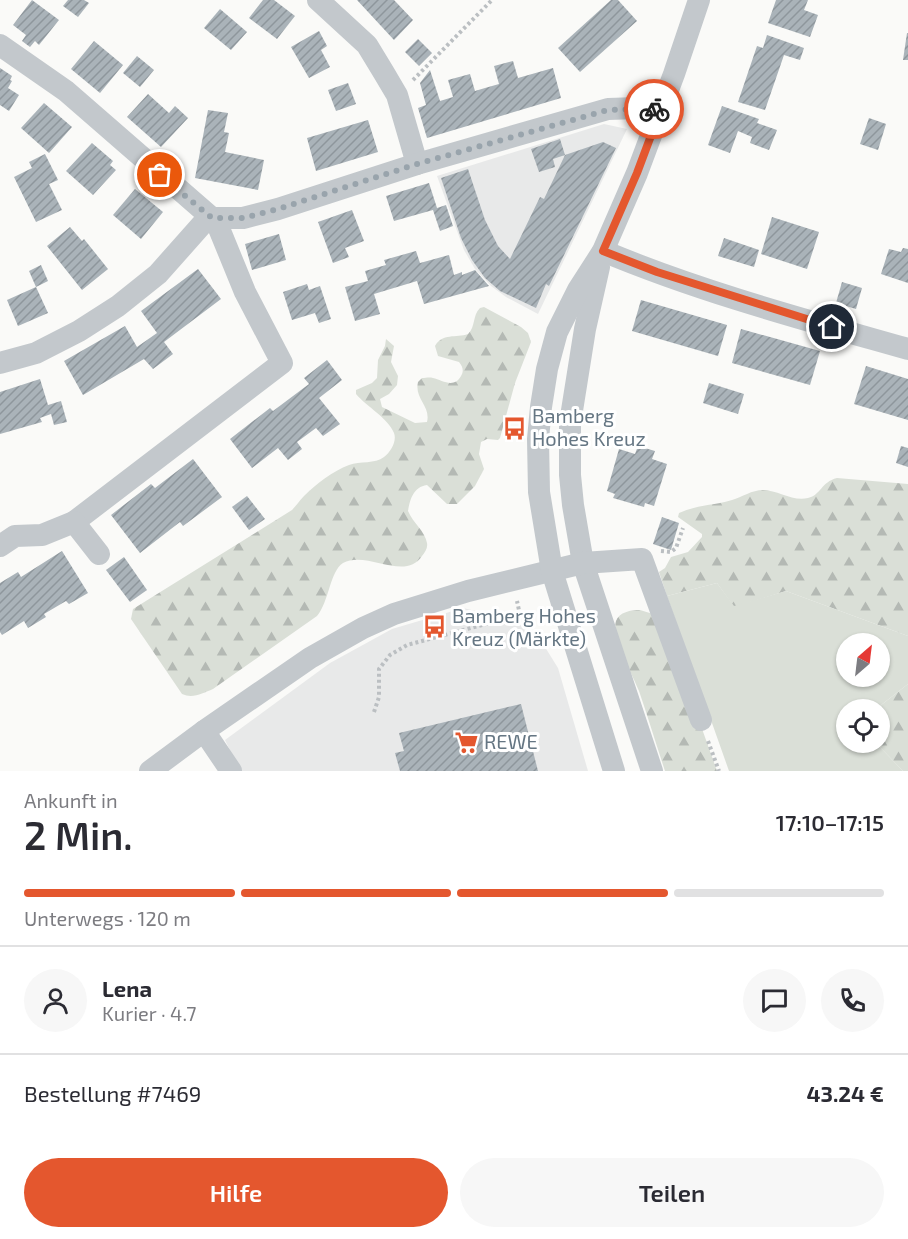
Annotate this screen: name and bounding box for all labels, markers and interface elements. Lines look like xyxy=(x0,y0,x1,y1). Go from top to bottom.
courier xyxy=(624,79,684,139)
icon: bike xyxy=(638,93,671,126)
pin xyxy=(134,149,185,200)
icon: bag xyxy=(143,158,176,191)
pin xyxy=(806,301,857,352)
icon: home xyxy=(815,310,848,343)
place label: Bamberg Hohes Kreuz xyxy=(532,403,646,450)
bus stop icon: Bamberg Hohes Kreuz xyxy=(501,415,527,441)
place label: Bamberg Hohes Kreuz (Märkte) xyxy=(452,603,596,650)
bus stop icon: Bamberg Hohes Kreuz (Märkte) xyxy=(421,614,447,640)
north arrow xyxy=(836,633,890,687)
map controls xyxy=(836,633,890,753)
button: locate xyxy=(836,699,890,753)
supermarket icon: REWE xyxy=(453,729,479,755)
place label: REWE xyxy=(484,729,538,753)
text: Ankunft in xyxy=(24,788,118,812)
text: 17:10–17:15 xyxy=(776,809,884,835)
text: 2 Min. xyxy=(24,811,133,858)
text: Unterwegs · 120 m xyxy=(24,906,191,930)
button: person xyxy=(24,969,87,1032)
button: chat xyxy=(743,969,806,1032)
button: phone xyxy=(821,969,884,1032)
text: Lena xyxy=(102,975,152,1001)
text: Kurier · 4.7 xyxy=(102,1001,197,1025)
text: Bestellung #7469 xyxy=(24,1080,201,1106)
text: 43.24 € xyxy=(806,1080,884,1106)
button: Hilfe xyxy=(24,1158,448,1227)
button: Teilen xyxy=(460,1158,884,1227)

